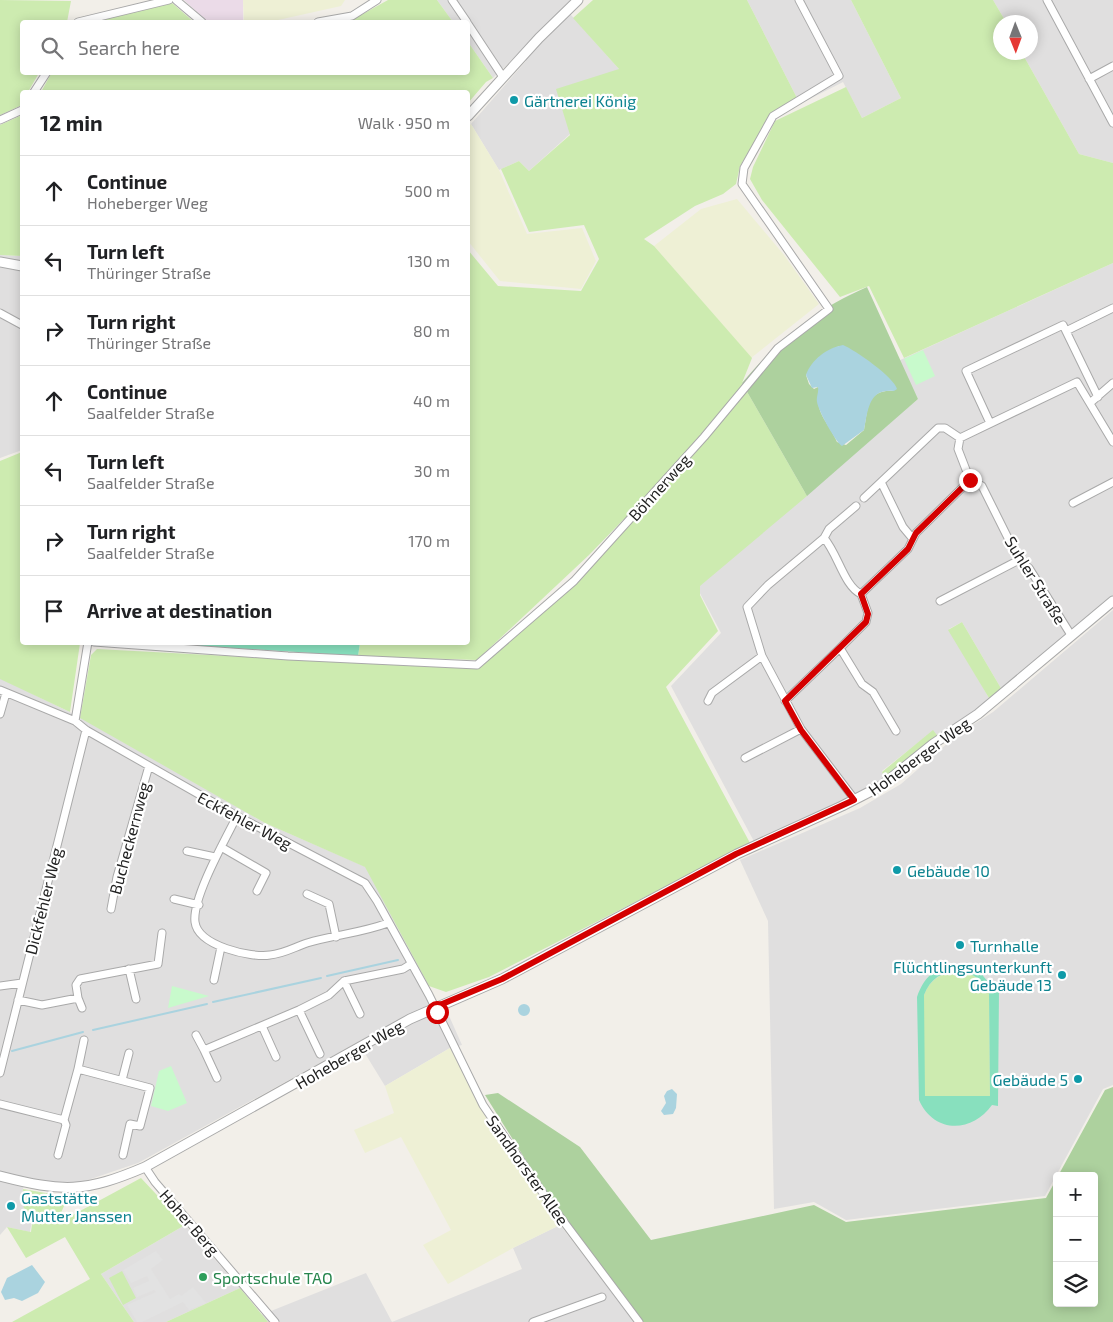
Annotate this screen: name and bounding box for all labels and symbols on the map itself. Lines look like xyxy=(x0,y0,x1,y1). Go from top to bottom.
north arrow xyxy=(993,15,1038,60)
place label: Gärtnerei König xyxy=(524,91,636,110)
marker: Gärtnerei König xyxy=(508,94,520,106)
street label: Böhnerweg xyxy=(624,450,694,524)
route end xyxy=(959,469,982,492)
street label: Suhler Straße xyxy=(1001,533,1071,627)
street label: Hoheberger Weg xyxy=(864,713,974,799)
street label: Bucheckernweg xyxy=(105,780,153,896)
street label: Eckfehler Weg xyxy=(195,787,295,853)
street label: Dickfehler Weg xyxy=(21,845,65,956)
place label: Gebäude 10 xyxy=(907,861,990,880)
marker: Gebäude 10 xyxy=(891,864,903,876)
place label: Turnhalle xyxy=(970,936,1039,955)
marker: Turnhalle xyxy=(954,939,966,951)
place label: Flüchtlingsunterkunft Gebäude 13 xyxy=(893,957,1052,994)
marker: Flüchtlingsunterkunft Gebäude 13 xyxy=(1056,969,1068,981)
route start xyxy=(426,1001,449,1024)
street label: Hoheberger Weg xyxy=(292,1015,406,1092)
place label: Gebäude 5 xyxy=(992,1070,1068,1089)
marker: Gebäude 5 xyxy=(1072,1073,1084,1085)
street label: Sandhorster Allee xyxy=(483,1111,573,1229)
street label: Hoher Berg xyxy=(156,1185,224,1259)
place label: Gaststätte Mutter Janssen xyxy=(21,1188,132,1225)
marker: Gaststätte Mutter Janssen xyxy=(5,1200,17,1212)
place label: Sportschule TAO xyxy=(213,1268,333,1287)
marker: Sportschule TAO xyxy=(197,1271,209,1283)

